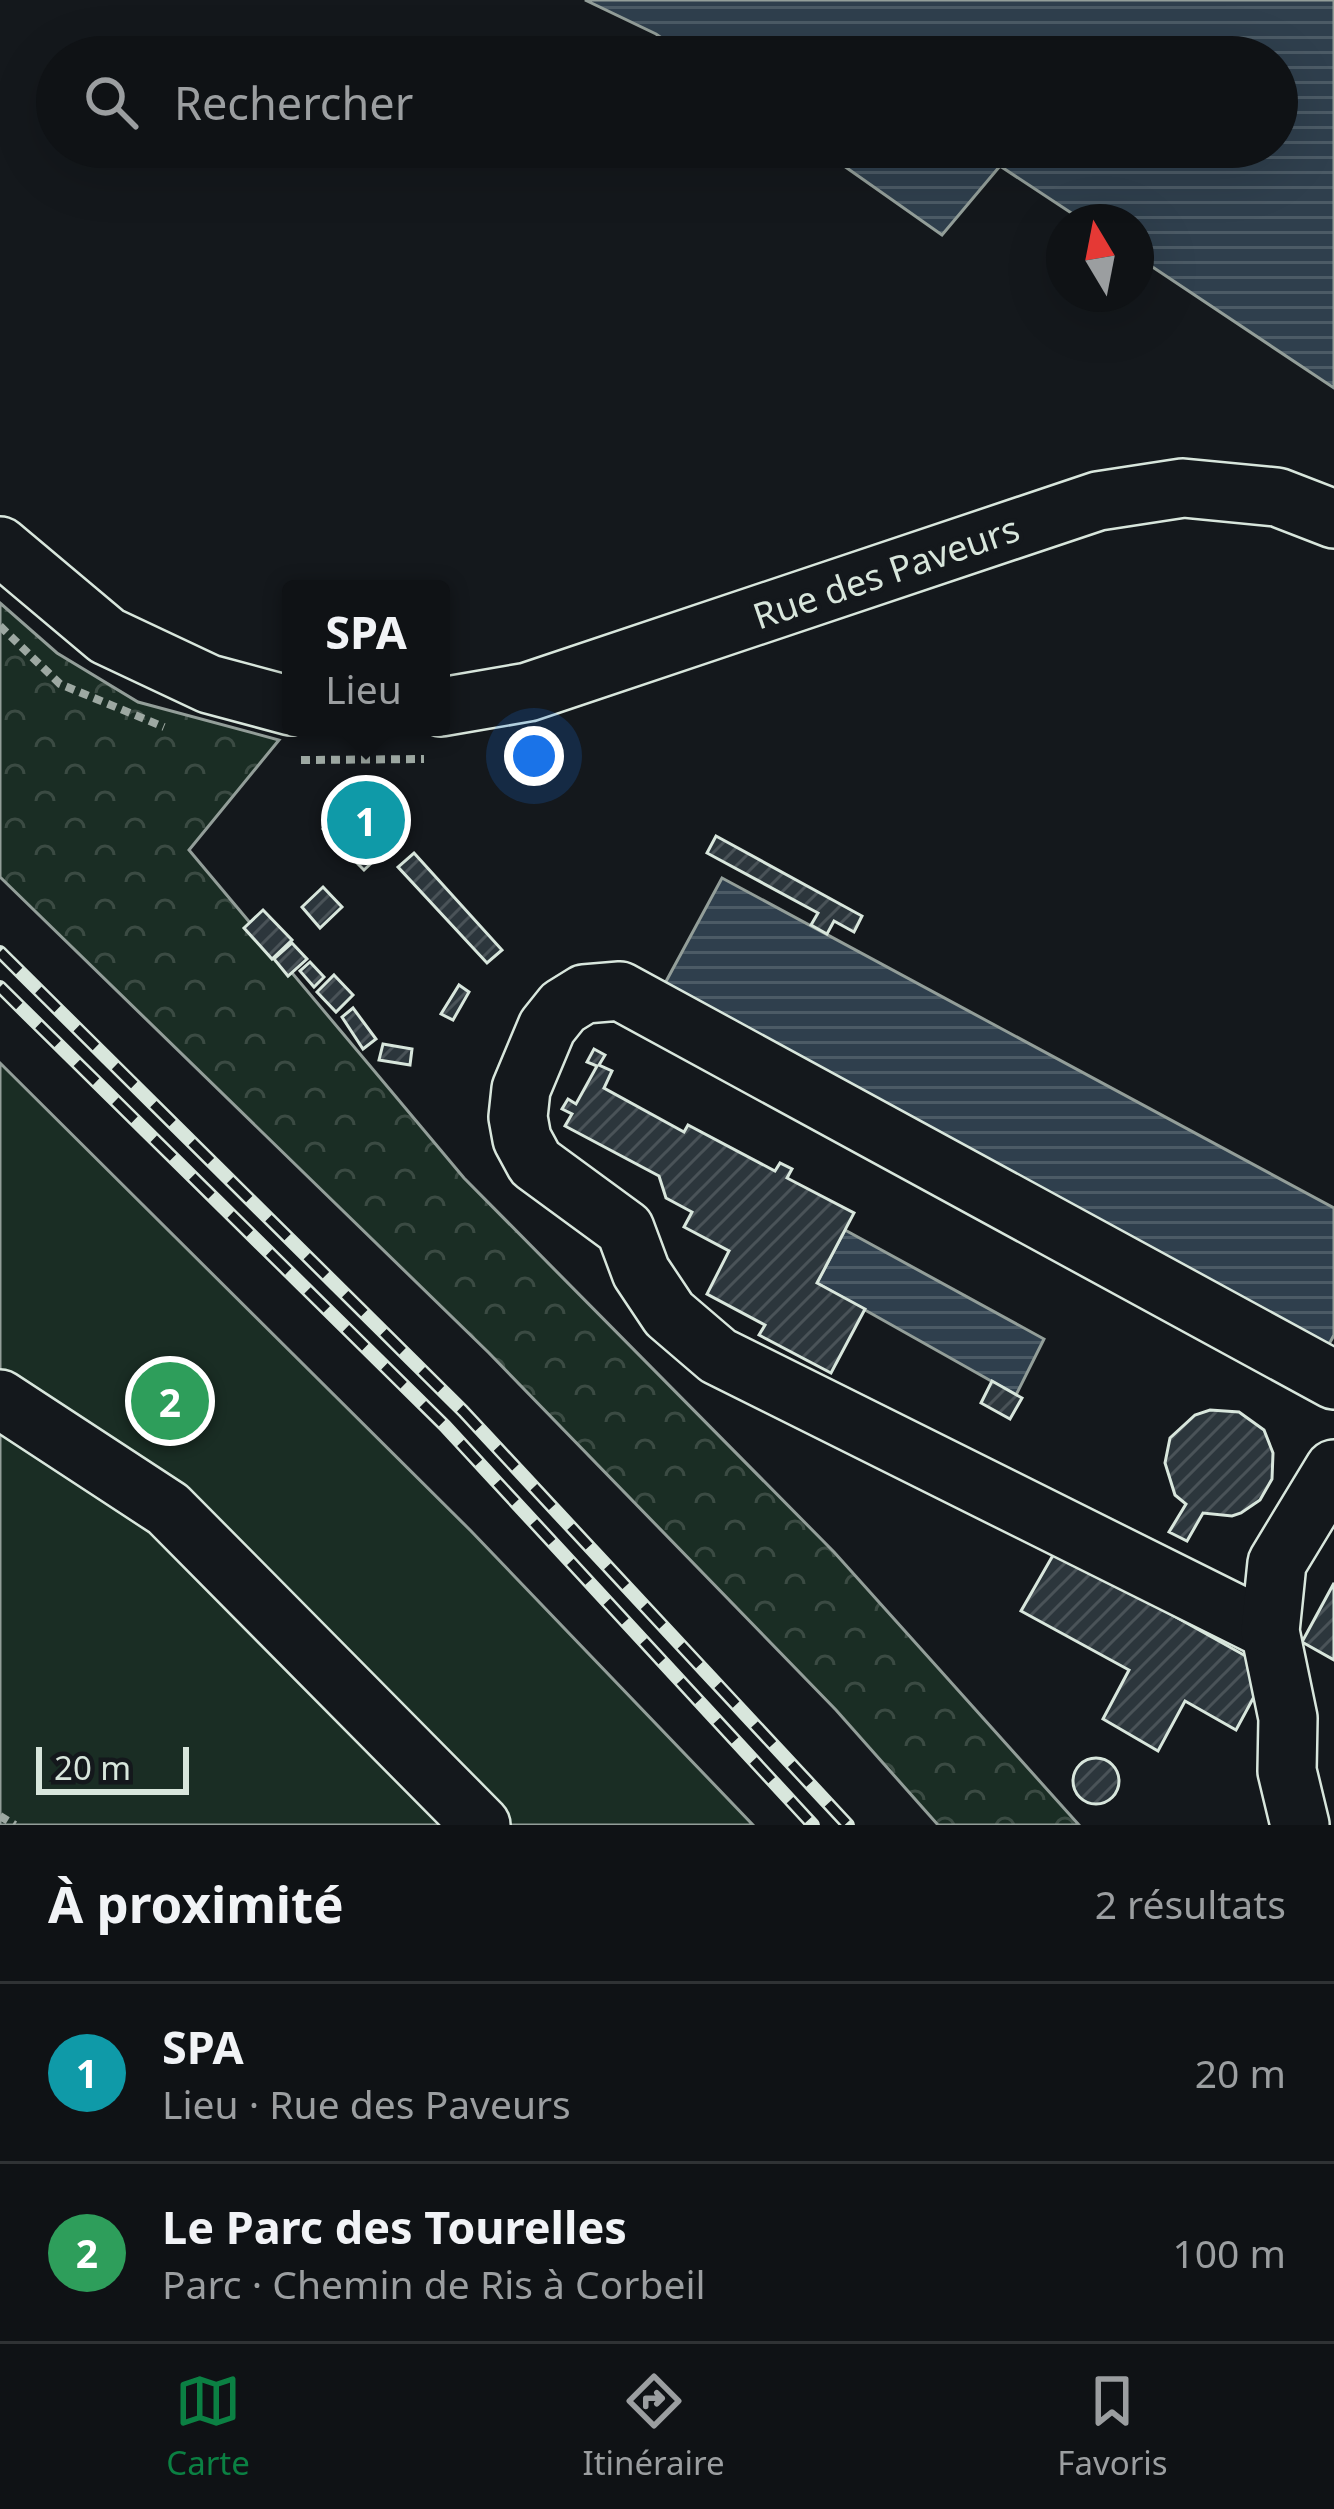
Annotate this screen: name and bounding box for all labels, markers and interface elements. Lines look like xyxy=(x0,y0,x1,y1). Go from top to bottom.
search box xyxy=(36,36,1298,168)
icon: search xyxy=(78,69,144,135)
text: Rechercher xyxy=(174,72,413,133)
north arrow xyxy=(1046,204,1154,312)
street label: Rue des Paveurs xyxy=(746,504,1026,640)
popup xyxy=(282,580,450,736)
text: SPA xyxy=(325,601,407,662)
text: Lieu xyxy=(325,662,402,715)
your location xyxy=(504,726,564,786)
pin: 1 xyxy=(327,775,405,865)
pin: 2 xyxy=(131,1356,209,1446)
scale bar xyxy=(36,1741,189,1794)
text: 20 m xyxy=(54,1745,131,1790)
text: À proximité xyxy=(48,1868,344,1938)
text: 2 résultats xyxy=(1095,1877,1286,1930)
text: SPA xyxy=(162,2016,244,2077)
text: 1 xyxy=(76,2046,98,2099)
text: 20 m xyxy=(1195,2046,1286,2099)
text: Lieu · Rue des Paveurs xyxy=(162,2077,571,2130)
text: Le Parc des Tourelles xyxy=(162,2196,627,2257)
text: 2 xyxy=(76,2226,98,2279)
text: 100 m xyxy=(1172,2226,1286,2279)
text: Parc · Chemin de Ris à Corbeil xyxy=(162,2257,706,2310)
tab: Carte xyxy=(166,2368,250,2485)
tab: Itinéraire xyxy=(582,2368,725,2485)
tab: Favoris xyxy=(1057,2368,1168,2485)

